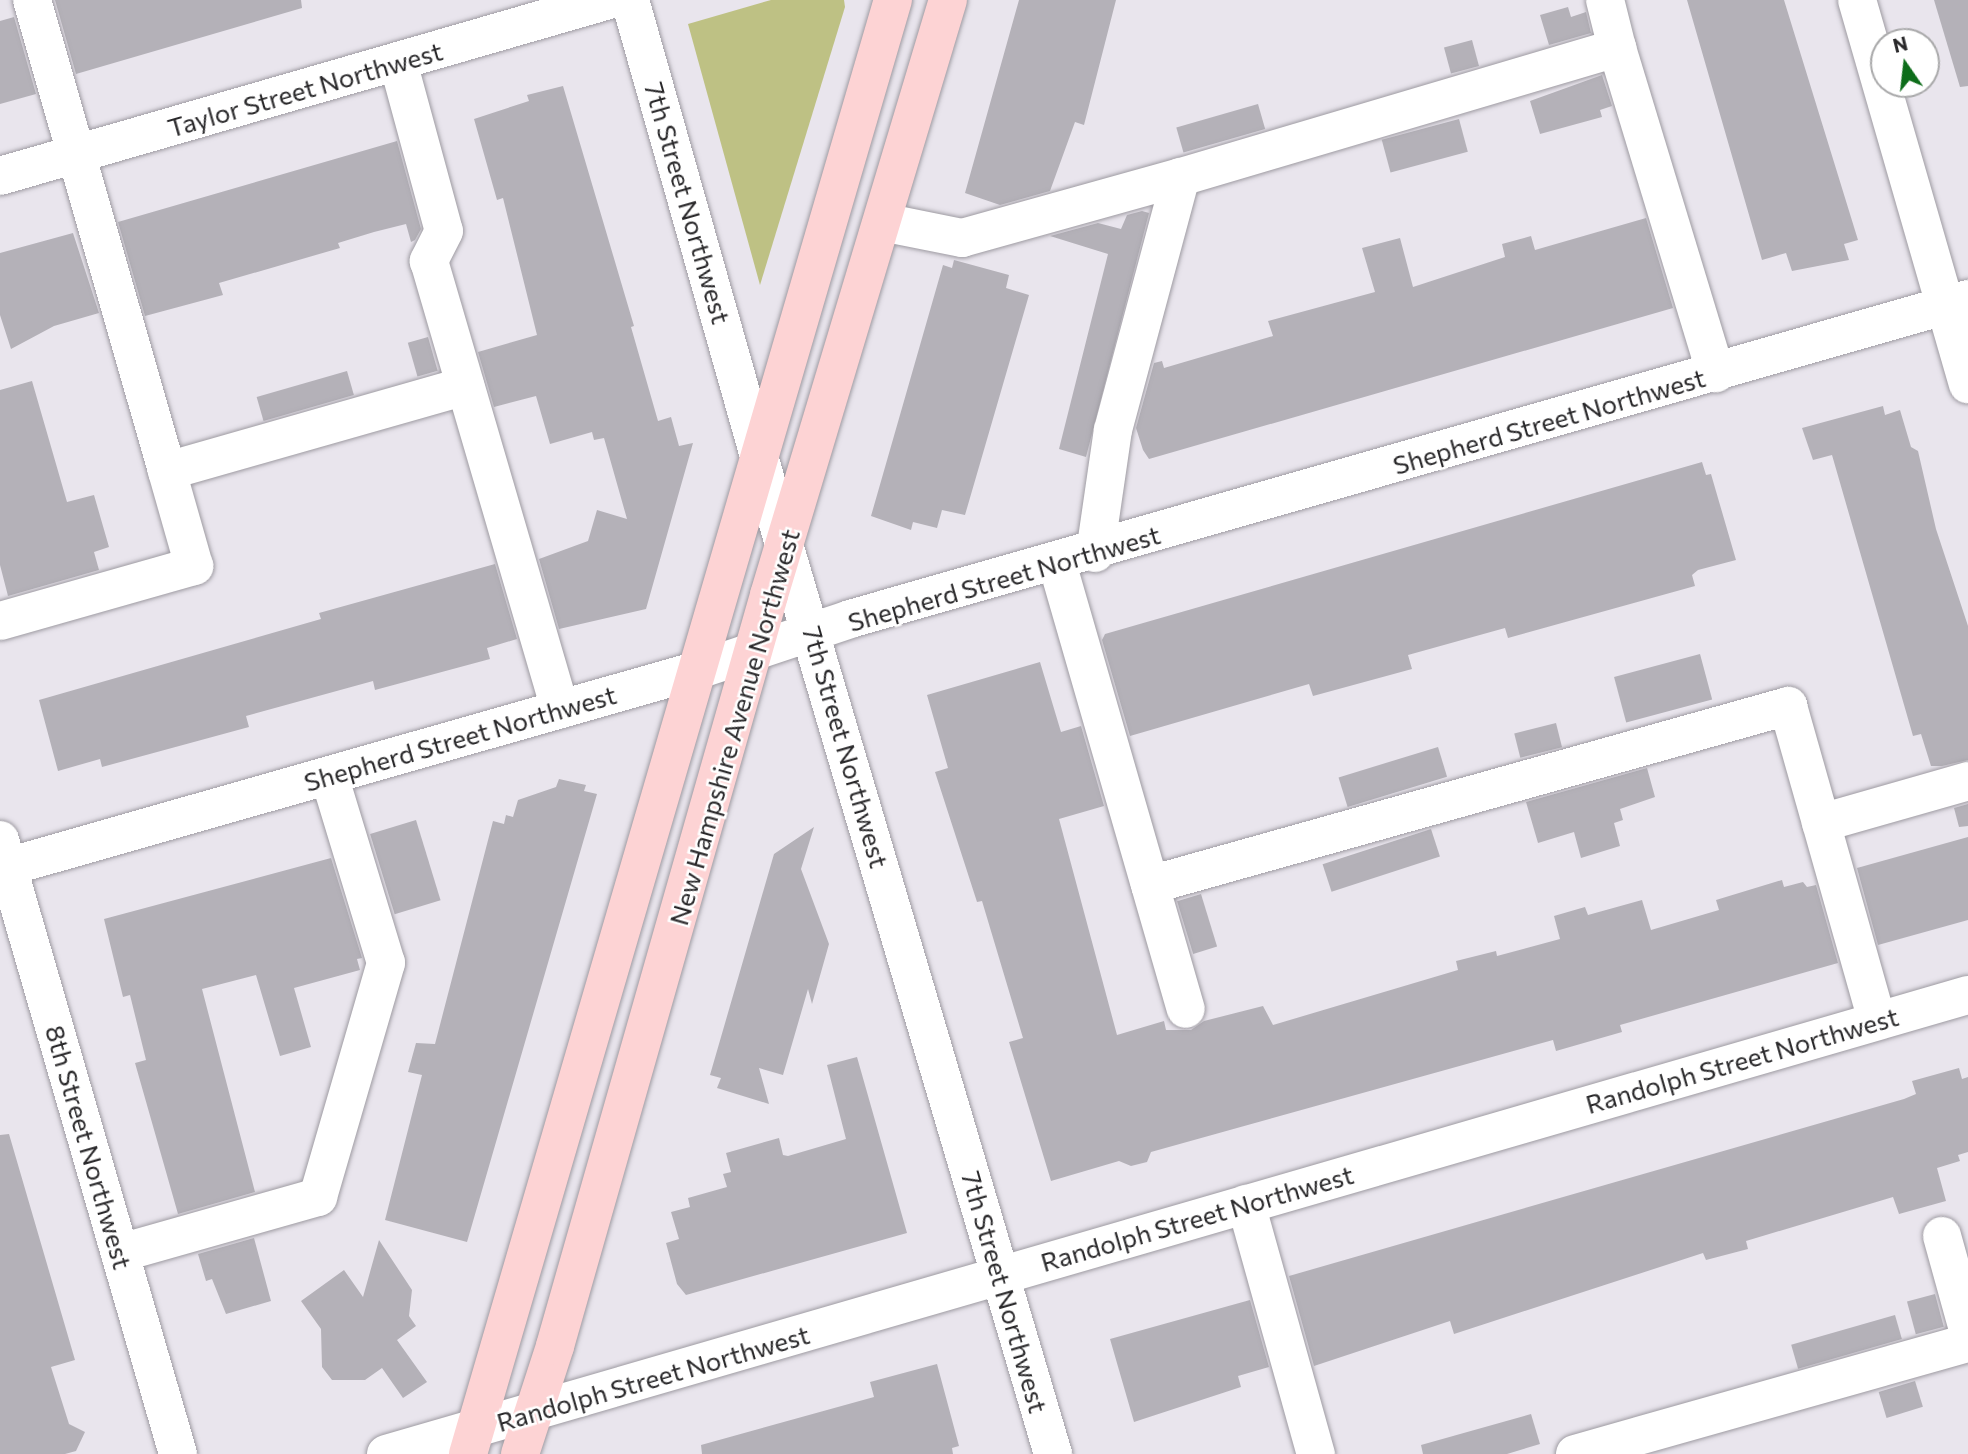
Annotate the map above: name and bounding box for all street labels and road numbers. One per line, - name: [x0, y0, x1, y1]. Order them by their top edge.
- street label: Taylor Street Northwest: [164, 35, 446, 143]
- street label: 7th Street Northwest: [639, 79, 737, 327]
- street label: Shepherd Street Northwest: [1389, 361, 1709, 481]
- street label: Shepherd Street Northwest: [844, 518, 1164, 638]
- street label: New Hampshire Avenue Northwest: [662, 525, 806, 929]
- street label: 7th Street Northwest: [797, 623, 895, 871]
- street label: Shepherd Street Northwest: [300, 678, 620, 798]
- street label: Randolph Street Northwest: [1582, 1000, 1902, 1120]
- street label: 8th Street Northwest: [39, 1022, 139, 1272]
- street label: Randolph Street Northwest: [1037, 1158, 1357, 1278]
- street label: 7th Street Northwest: [956, 1168, 1054, 1416]
- street label: Randolph Street Northwest: [493, 1318, 813, 1438]

